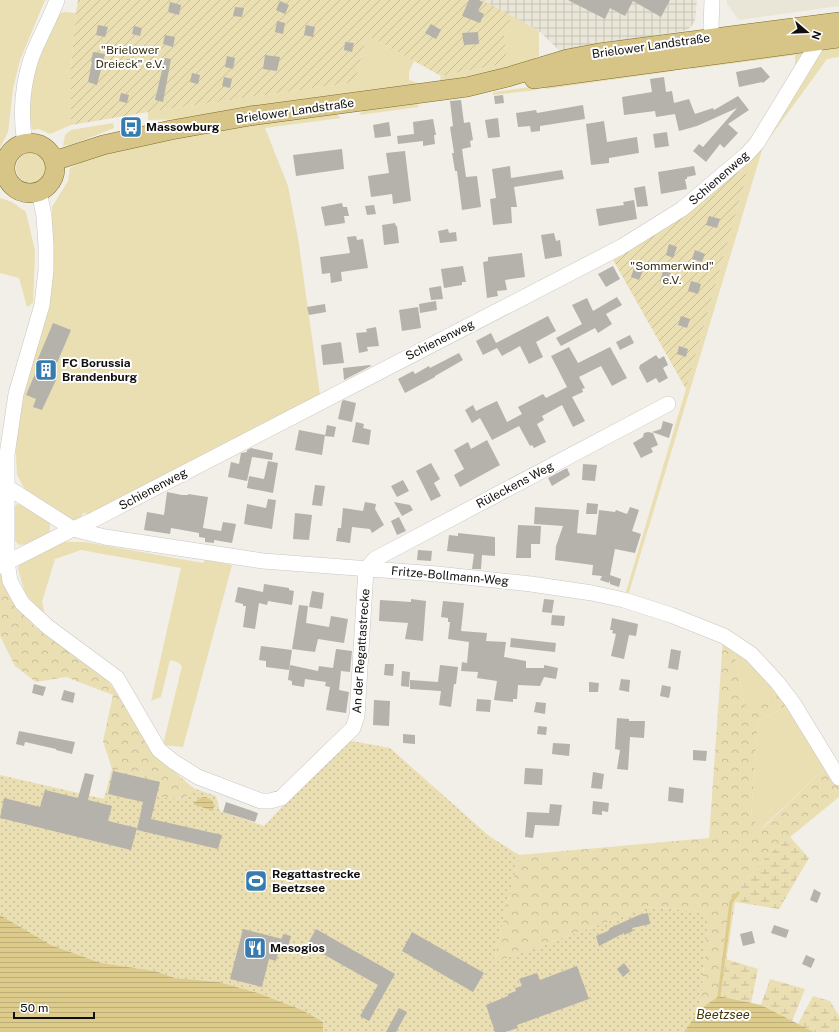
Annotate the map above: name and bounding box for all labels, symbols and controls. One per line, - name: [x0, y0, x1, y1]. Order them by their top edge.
- north arrow: [787, 12, 827, 52]
- text: N: [809, 29, 824, 41]
- street label: Brielower Landstraße: [591, 31, 711, 61]
- park label: "Brielower Dreieck" e.V.: [95, 43, 165, 71]
- street label: Brielower Landstraße: [235, 96, 355, 126]
- bus stop icon: Massowburg: [118, 114, 144, 140]
- place label: Massowburg: [146, 120, 220, 134]
- street label: Schienenweg: [686, 148, 752, 208]
- park label: "Sommerwind" e.V.: [630, 259, 714, 287]
- street label: Schienenweg: [403, 317, 477, 363]
- place label: FC Borussia Brandenburg: [62, 356, 138, 384]
- building icon: FC Borussia Brandenburg: [33, 357, 59, 383]
- street label: Rüleckens Weg: [474, 459, 556, 511]
- street label: Schienenweg: [117, 465, 189, 513]
- street label: Fritze-Bollmann-Weg: [391, 564, 509, 588]
- street label: An der Regattastrecke: [350, 588, 372, 714]
- place label: Regattastrecke Beetzsee: [272, 867, 361, 895]
- sports icon: Regattastrecke Beetzsee: [243, 868, 269, 894]
- restaurant icon: Mesogios: [242, 935, 268, 961]
- place label: Mesogios: [270, 941, 325, 955]
- scale bar: [14, 994, 94, 1020]
- text: 50 m: [20, 1001, 48, 1015]
- water label: Beetzsee: [696, 1007, 750, 1022]

